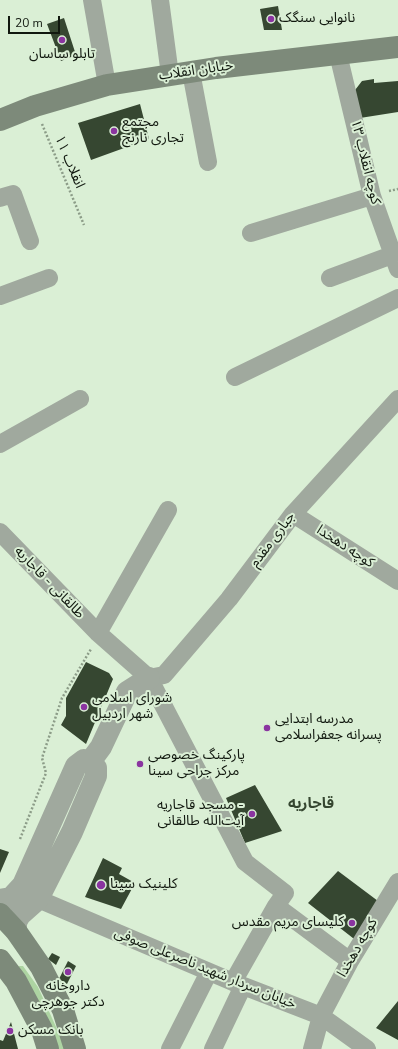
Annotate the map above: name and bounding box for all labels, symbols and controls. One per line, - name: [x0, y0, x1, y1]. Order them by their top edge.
- scale bar: [10, 8, 62, 34]
- place label: نانوایی سنگک: [279, 11, 355, 27]
- marker: نانوایی سنگک: [266, 14, 276, 24]
- text: 20 m: [15, 15, 43, 31]
- marker: تابلو ساسان: [57, 35, 67, 45]
- place label: تابلو ساسان: [29, 47, 95, 63]
- street label: خیابان انقلاب: [158, 57, 234, 85]
- place label: مجتمع تجاری نارنج: [122, 115, 184, 148]
- street label: کوچه انقلاب ۱۳: [346, 118, 384, 206]
- marker: مجتمع تجاری نارنج: [109, 126, 119, 136]
- street label: انقلاب ۱۱: [50, 133, 88, 191]
- street label: جباری مقدم: [247, 509, 299, 571]
- street label: کوچه دهخدا: [313, 522, 377, 572]
- street label: طالقانی - قاجاریه: [10, 543, 88, 623]
- place label: شورای اسلامی شهر اردبیل: [92, 691, 172, 724]
- marker: شورای اسلامی شهر اردبیل: [79, 702, 89, 712]
- place label: مدرسه ابتدایی پسرانه جعفراسلامی: [275, 712, 382, 744]
- marker: مدرسه ابتدایی پسرانه جعفراسلامی: [262, 723, 272, 733]
- place label: پارکینگ خصوصی مرکز جراحی سینا: [148, 748, 245, 780]
- marker: پارکینگ خصوصی مرکز جراحی سینا: [135, 759, 145, 769]
- district label: قاجاریه: [288, 795, 334, 813]
- place label: مسجد قاجاریه - آیت‌الله طالقانی: [157, 798, 244, 830]
- marker: مسجد قاجاریه - آیت‌الله طالقانی: [247, 809, 257, 819]
- place label: کلینیک سینا: [110, 877, 178, 893]
- marker: کلینیک سینا: [95, 879, 107, 891]
- place label: کلیسای مریم مقدس: [232, 915, 344, 931]
- street label: کوچه دهخدا: [334, 915, 382, 981]
- marker: کلیسای مریم مقدس: [347, 918, 357, 928]
- street label: خیابان سردار شهید ناصرعلی صوفی: [112, 925, 298, 1013]
- marker: داروخانه دکتر جوهرچی: [63, 967, 73, 977]
- place label: داروخانه دکتر جوهرچی: [31, 979, 105, 1012]
- place label: بانک مسکن: [18, 1023, 83, 1039]
- marker: بانک مسکن: [5, 1026, 15, 1036]

